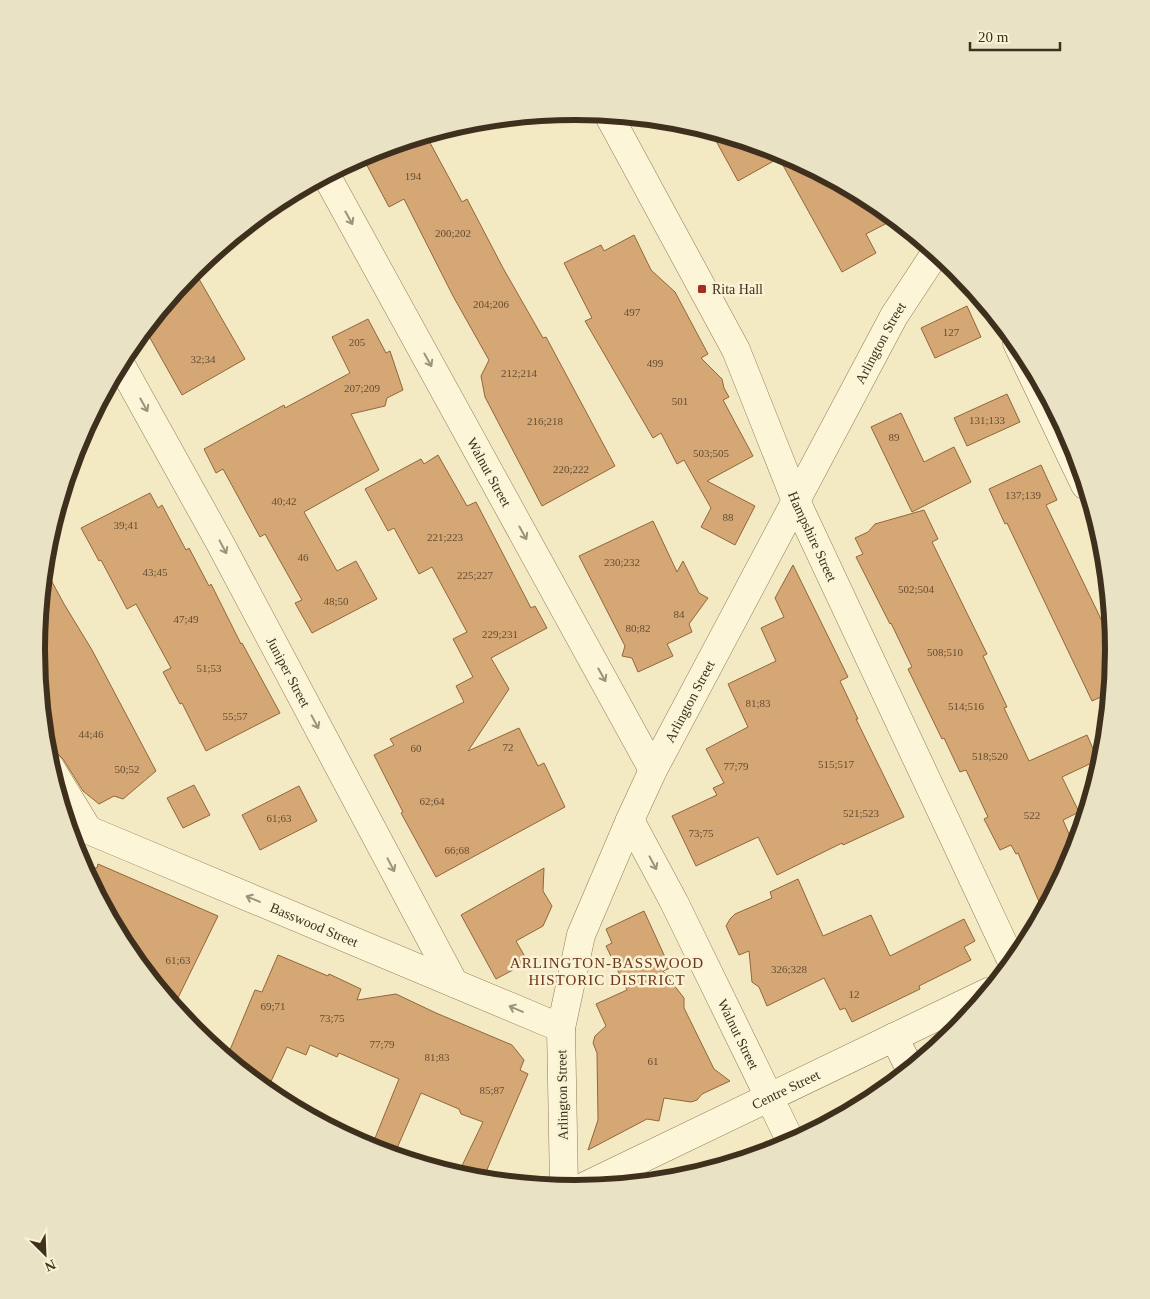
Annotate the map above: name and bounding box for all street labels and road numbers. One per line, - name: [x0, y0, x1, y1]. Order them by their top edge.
- street label: Arlington Street: [852, 299, 909, 386]
- street label: Walnut Street: [464, 435, 514, 509]
- street label: Hampshire Street: [785, 489, 840, 584]
- street label: Juniper Street: [263, 635, 313, 710]
- street label: Arlington Street: [662, 658, 718, 745]
- street label: Basswood Street: [268, 900, 360, 950]
- street label: Walnut Street: [714, 997, 761, 1072]
- street label: Arlington Street: [554, 1049, 571, 1140]
- street label: Centre Street: [750, 1067, 822, 1113]

